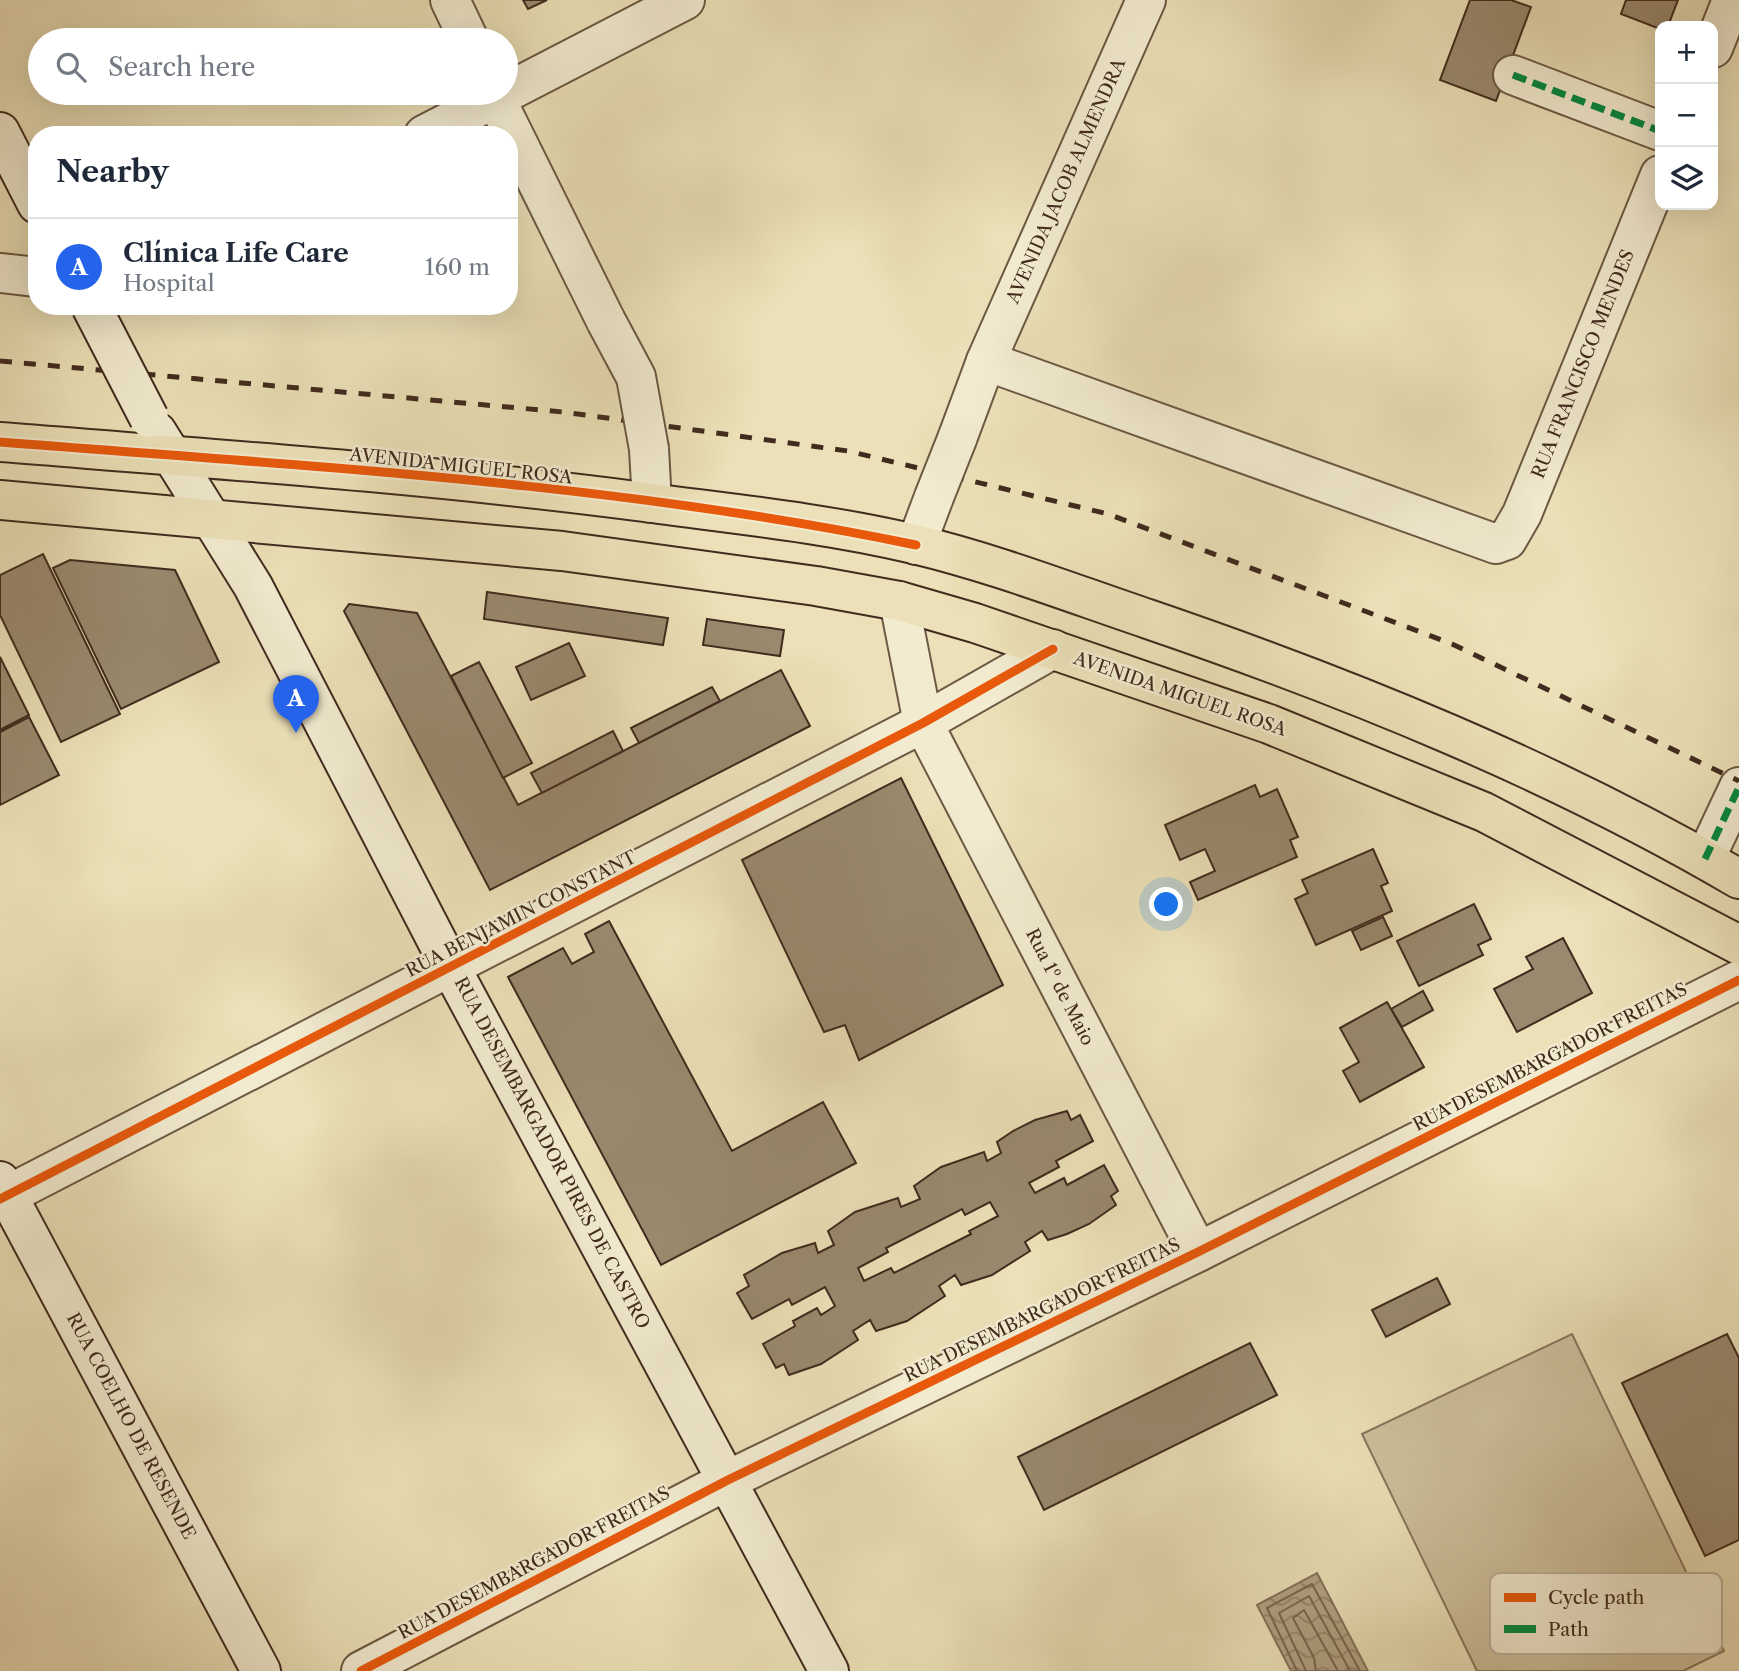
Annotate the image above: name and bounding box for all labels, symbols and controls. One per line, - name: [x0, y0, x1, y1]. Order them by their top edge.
- map controls: [1655, 21, 1718, 210]
- button: +: [1655, 21, 1718, 84]
- search box: [28, 28, 518, 105]
- icon: search: [52, 48, 90, 86]
- text: Search here: [108, 51, 255, 83]
- street label: AVENIDA JACOB ALMENDRA: [1001, 54, 1130, 308]
- button: −: [1655, 84, 1718, 147]
- button: layers: [1655, 147, 1718, 210]
- text: Nearby: [56, 153, 169, 190]
- text: Clínica Life Care: [123, 237, 349, 269]
- street label: RUA FRANCISCO MENDES: [1527, 246, 1639, 482]
- text: A: [70, 253, 88, 281]
- text: 160 m: [425, 253, 490, 281]
- text: Hospital: [123, 269, 215, 297]
- street label: AVENIDA MIGUEL ROSA: [348, 443, 574, 489]
- street label: AVENIDA MIGUEL ROSA: [1070, 647, 1290, 741]
- pin: A: [273, 675, 319, 733]
- street label: RUA BENJAMIN CONSTANT: [402, 846, 640, 982]
- your location: [1149, 887, 1183, 921]
- street label: Rua 1º de Maio: [1021, 925, 1099, 1049]
- street label: RUA DESEMBARGADOR PIRES DE CASTRO: [450, 973, 654, 1333]
- street label: RUA DESEMBARGADOR FREITAS: [1409, 978, 1691, 1136]
- street label: RUA DESEMBARGADOR FREITAS: [900, 1233, 1184, 1387]
- street label: RUA COELHO DE RESENDE: [62, 1309, 200, 1543]
- street label: RUA DESEMBARGADOR FREITAS: [394, 1482, 674, 1644]
- legend: [1490, 1573, 1722, 1654]
- text: Cycle path: [1548, 1586, 1644, 1609]
- text: Path: [1548, 1618, 1589, 1641]

